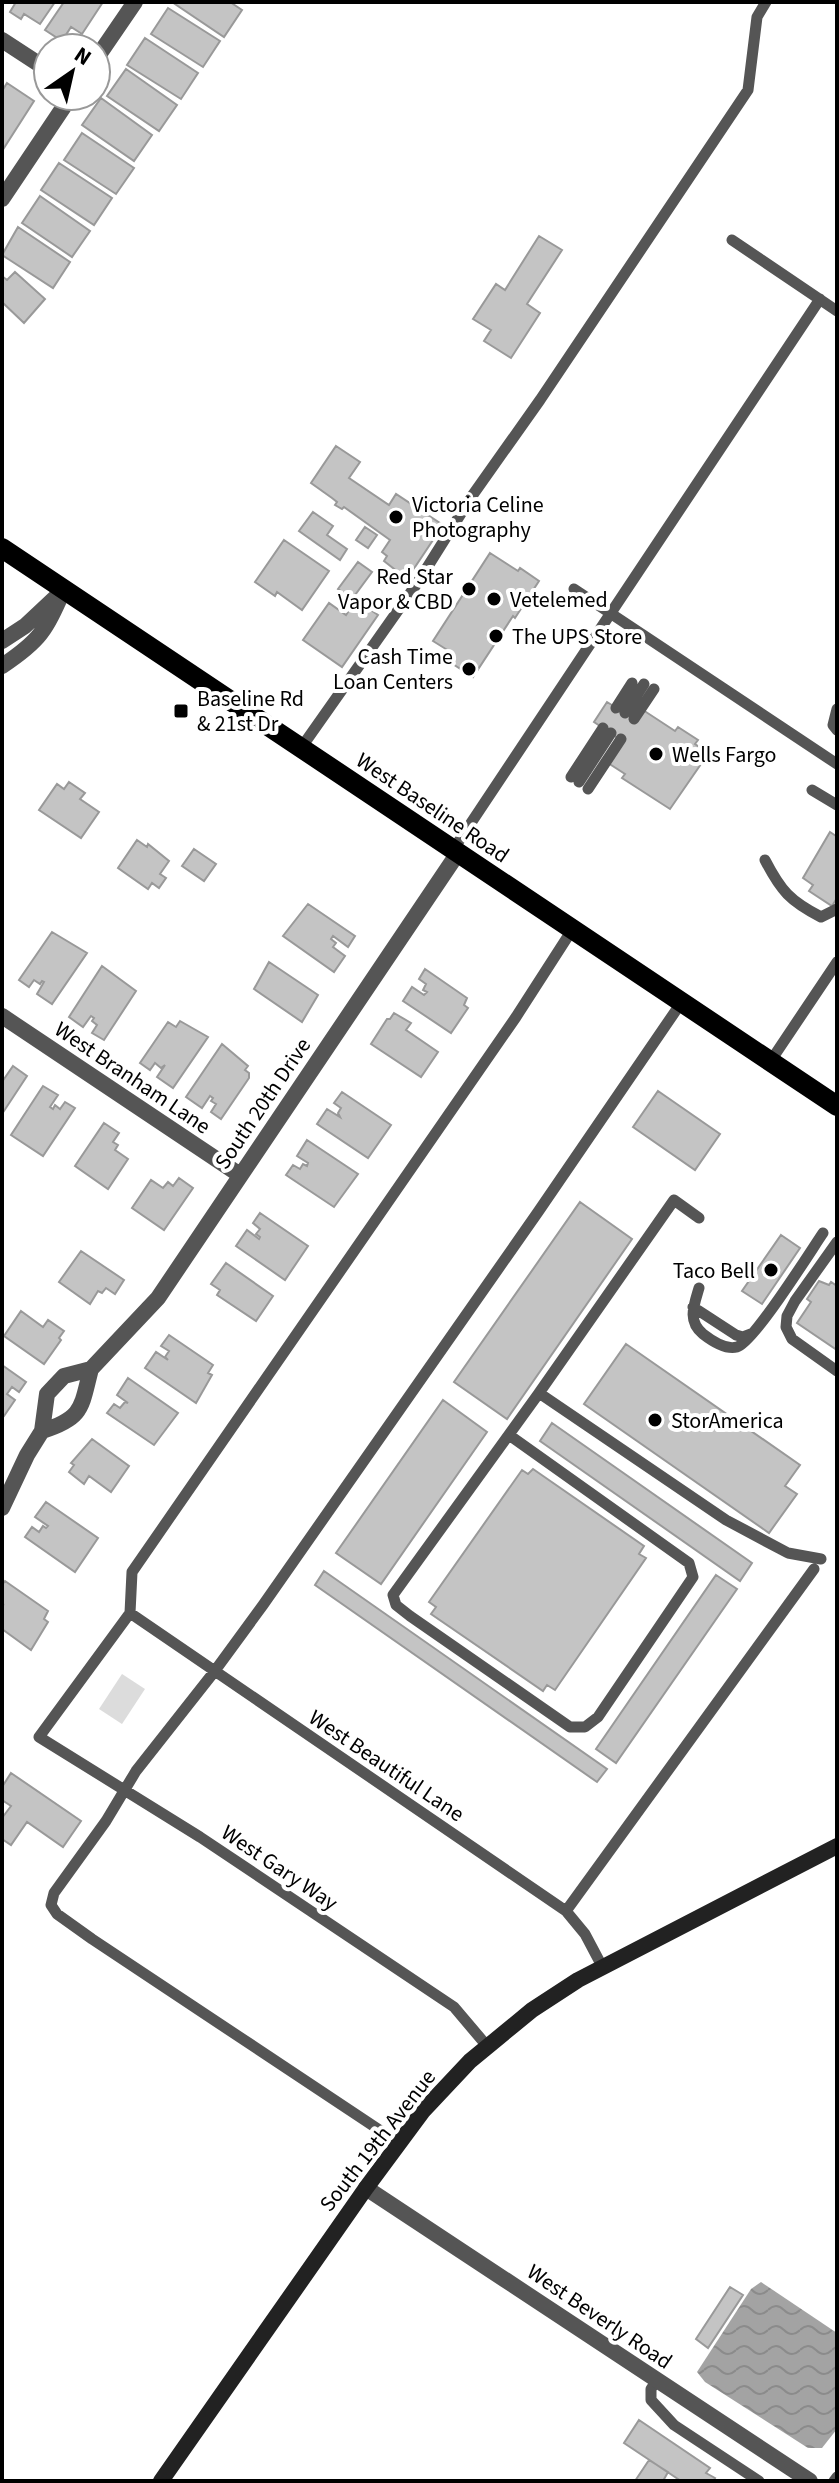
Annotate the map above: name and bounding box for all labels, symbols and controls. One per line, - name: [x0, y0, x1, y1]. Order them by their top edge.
- north arrow: [32, 32, 112, 112]
- text: N: [68, 39, 98, 74]
- place label: Victoria Celine Photography: [412, 489, 544, 546]
- marker: Victoria Celine Photography: [387, 508, 405, 526]
- place label: Red Star Vapor & CBD: [338, 561, 453, 618]
- marker: Red Star Vapor & CBD: [460, 580, 478, 598]
- place label: Vetelemed: [510, 584, 608, 616]
- marker: Vetelemed: [485, 590, 503, 608]
- place label: The UPS Store: [512, 621, 642, 653]
- marker: The UPS Store: [487, 627, 505, 645]
- place label: Cash Time Loan Centers: [333, 641, 453, 698]
- marker: Cash Time Loan Centers: [460, 660, 478, 678]
- place label: Baseline Rd & 21st Dr: [197, 683, 304, 740]
- marker: Baseline Rd & 21st Dr: [172, 702, 190, 720]
- place label: Wells Fargo: [672, 739, 776, 771]
- street label: West Baseline Road: [349, 745, 515, 871]
- marker: Wells Fargo: [647, 745, 665, 763]
- street label: West Branham Lane: [48, 1014, 217, 1142]
- street label: South 20th Drive: [207, 1031, 319, 1176]
- place label: Taco Bell: [673, 1255, 755, 1287]
- marker: Taco Bell: [762, 1261, 780, 1279]
- place label: StorAmerica: [671, 1405, 784, 1437]
- marker: StorAmerica: [646, 1411, 664, 1429]
- street label: West Beautiful Lane: [302, 1702, 471, 1830]
- street label: West Gary Way: [215, 1817, 345, 1919]
- street label: South 19th Avenue: [312, 2063, 444, 2219]
- street label: West Beverly Road: [520, 2256, 678, 2377]

